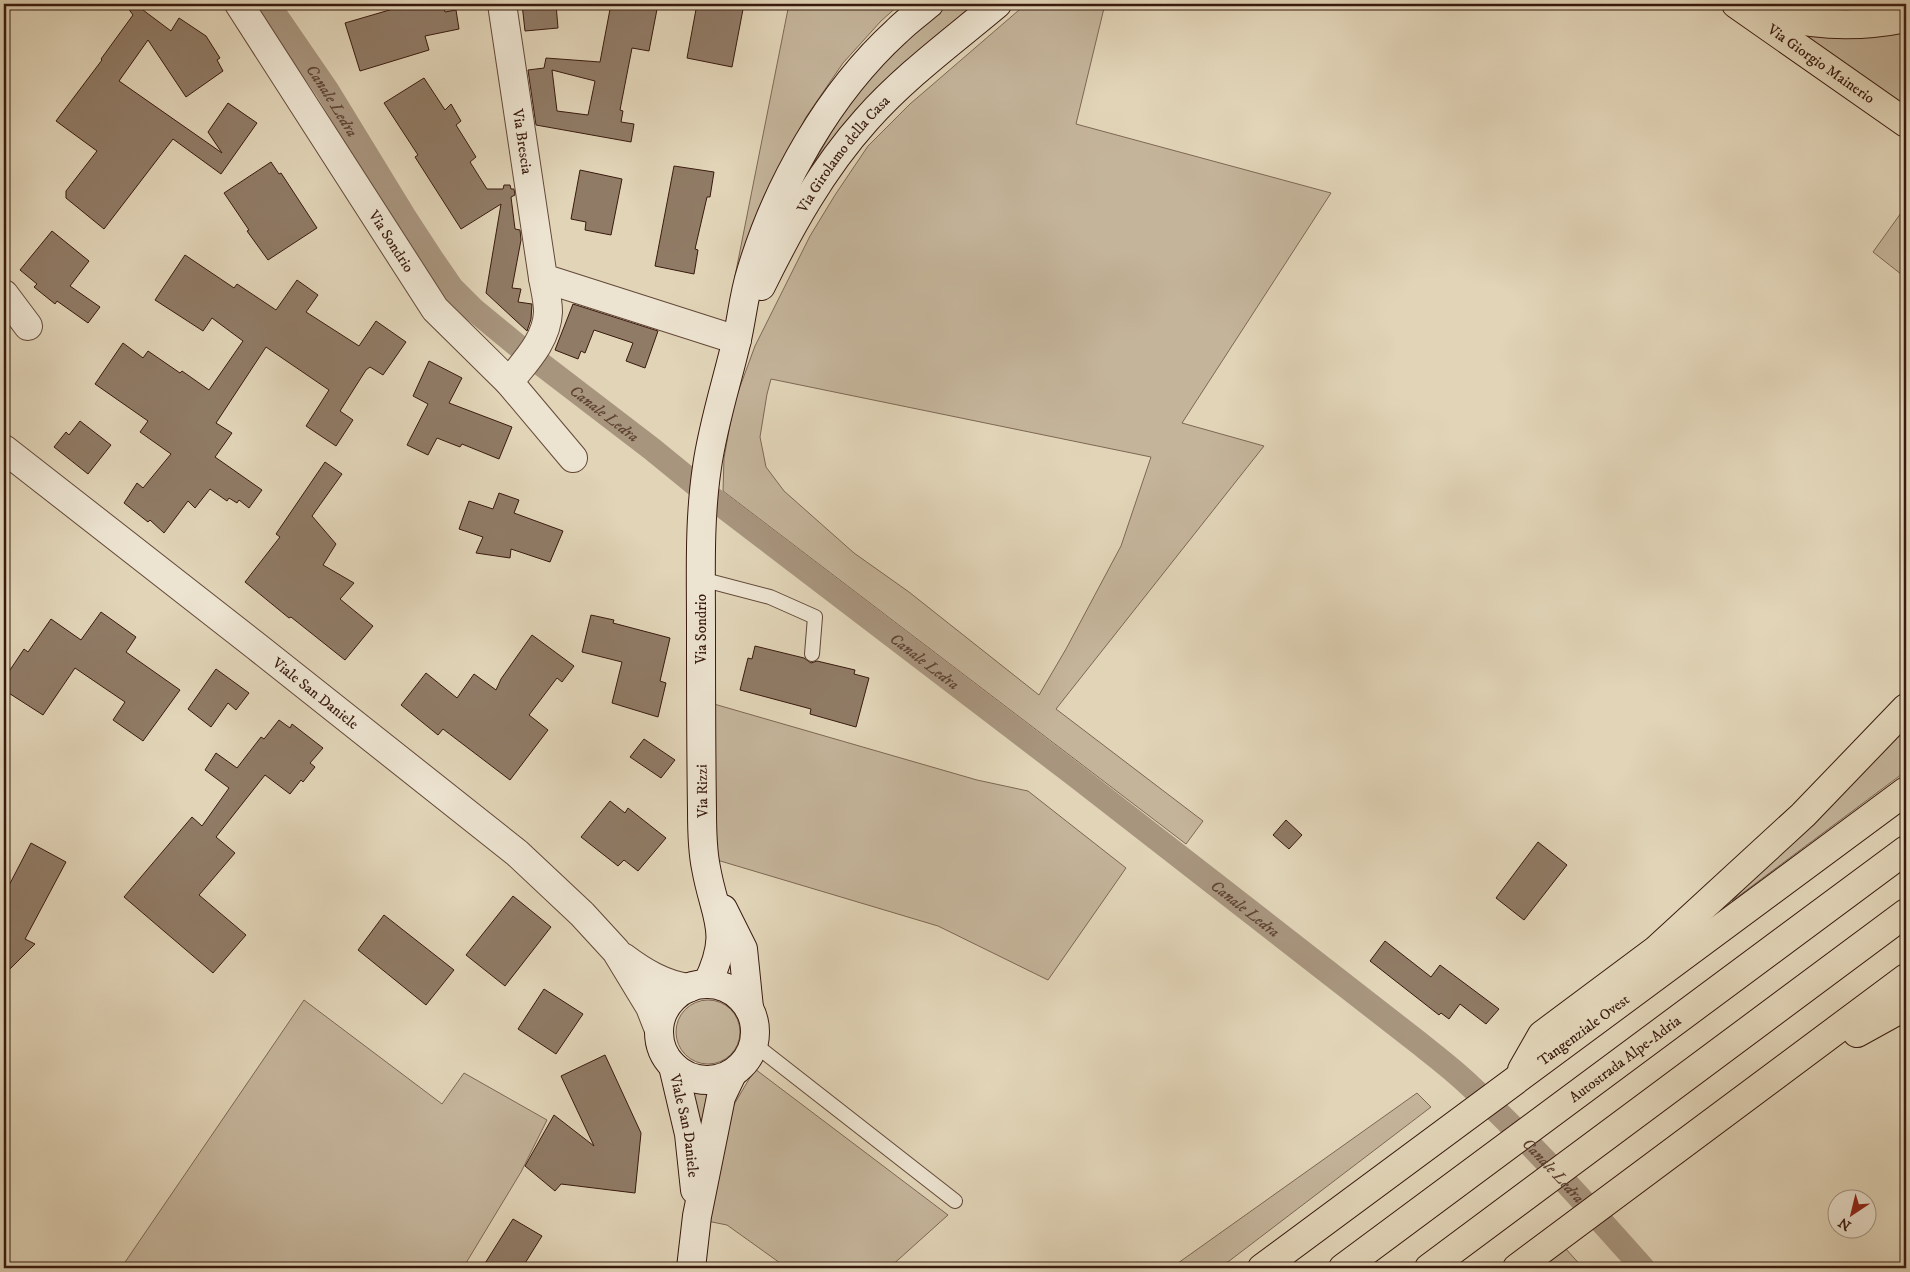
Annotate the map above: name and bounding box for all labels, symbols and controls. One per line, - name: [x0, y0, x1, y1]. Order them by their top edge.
- street label: Via Giorgio Mainerio: [1763, 19, 1878, 108]
- water label: Canale Ledra: [301, 61, 362, 141]
- street label: Via Girolamo della Casa: [792, 91, 894, 217]
- street label: Via Brescia: [508, 107, 536, 176]
- street label: Via Sondrio: [364, 206, 418, 276]
- water label: Canale Ledra: [565, 381, 643, 447]
- street label: Via Sondrio: [692, 594, 711, 665]
- water label: Canale Ledra: [886, 629, 963, 694]
- street label: Viale San Daniele: [268, 653, 362, 734]
- street label: Via Rizzi: [693, 764, 712, 819]
- water label: Canale Ledra: [1206, 876, 1284, 942]
- street label: Tangenziale Ovest: [1534, 990, 1634, 1071]
- street label: Autostrada Alpe-Adria: [1565, 1011, 1685, 1107]
- street label: Viale San Daniele: [665, 1071, 703, 1178]
- water label: Canale Ledra: [1518, 1134, 1589, 1207]
- north arrow: [1828, 1190, 1878, 1240]
- text: N: [1835, 1213, 1855, 1235]

